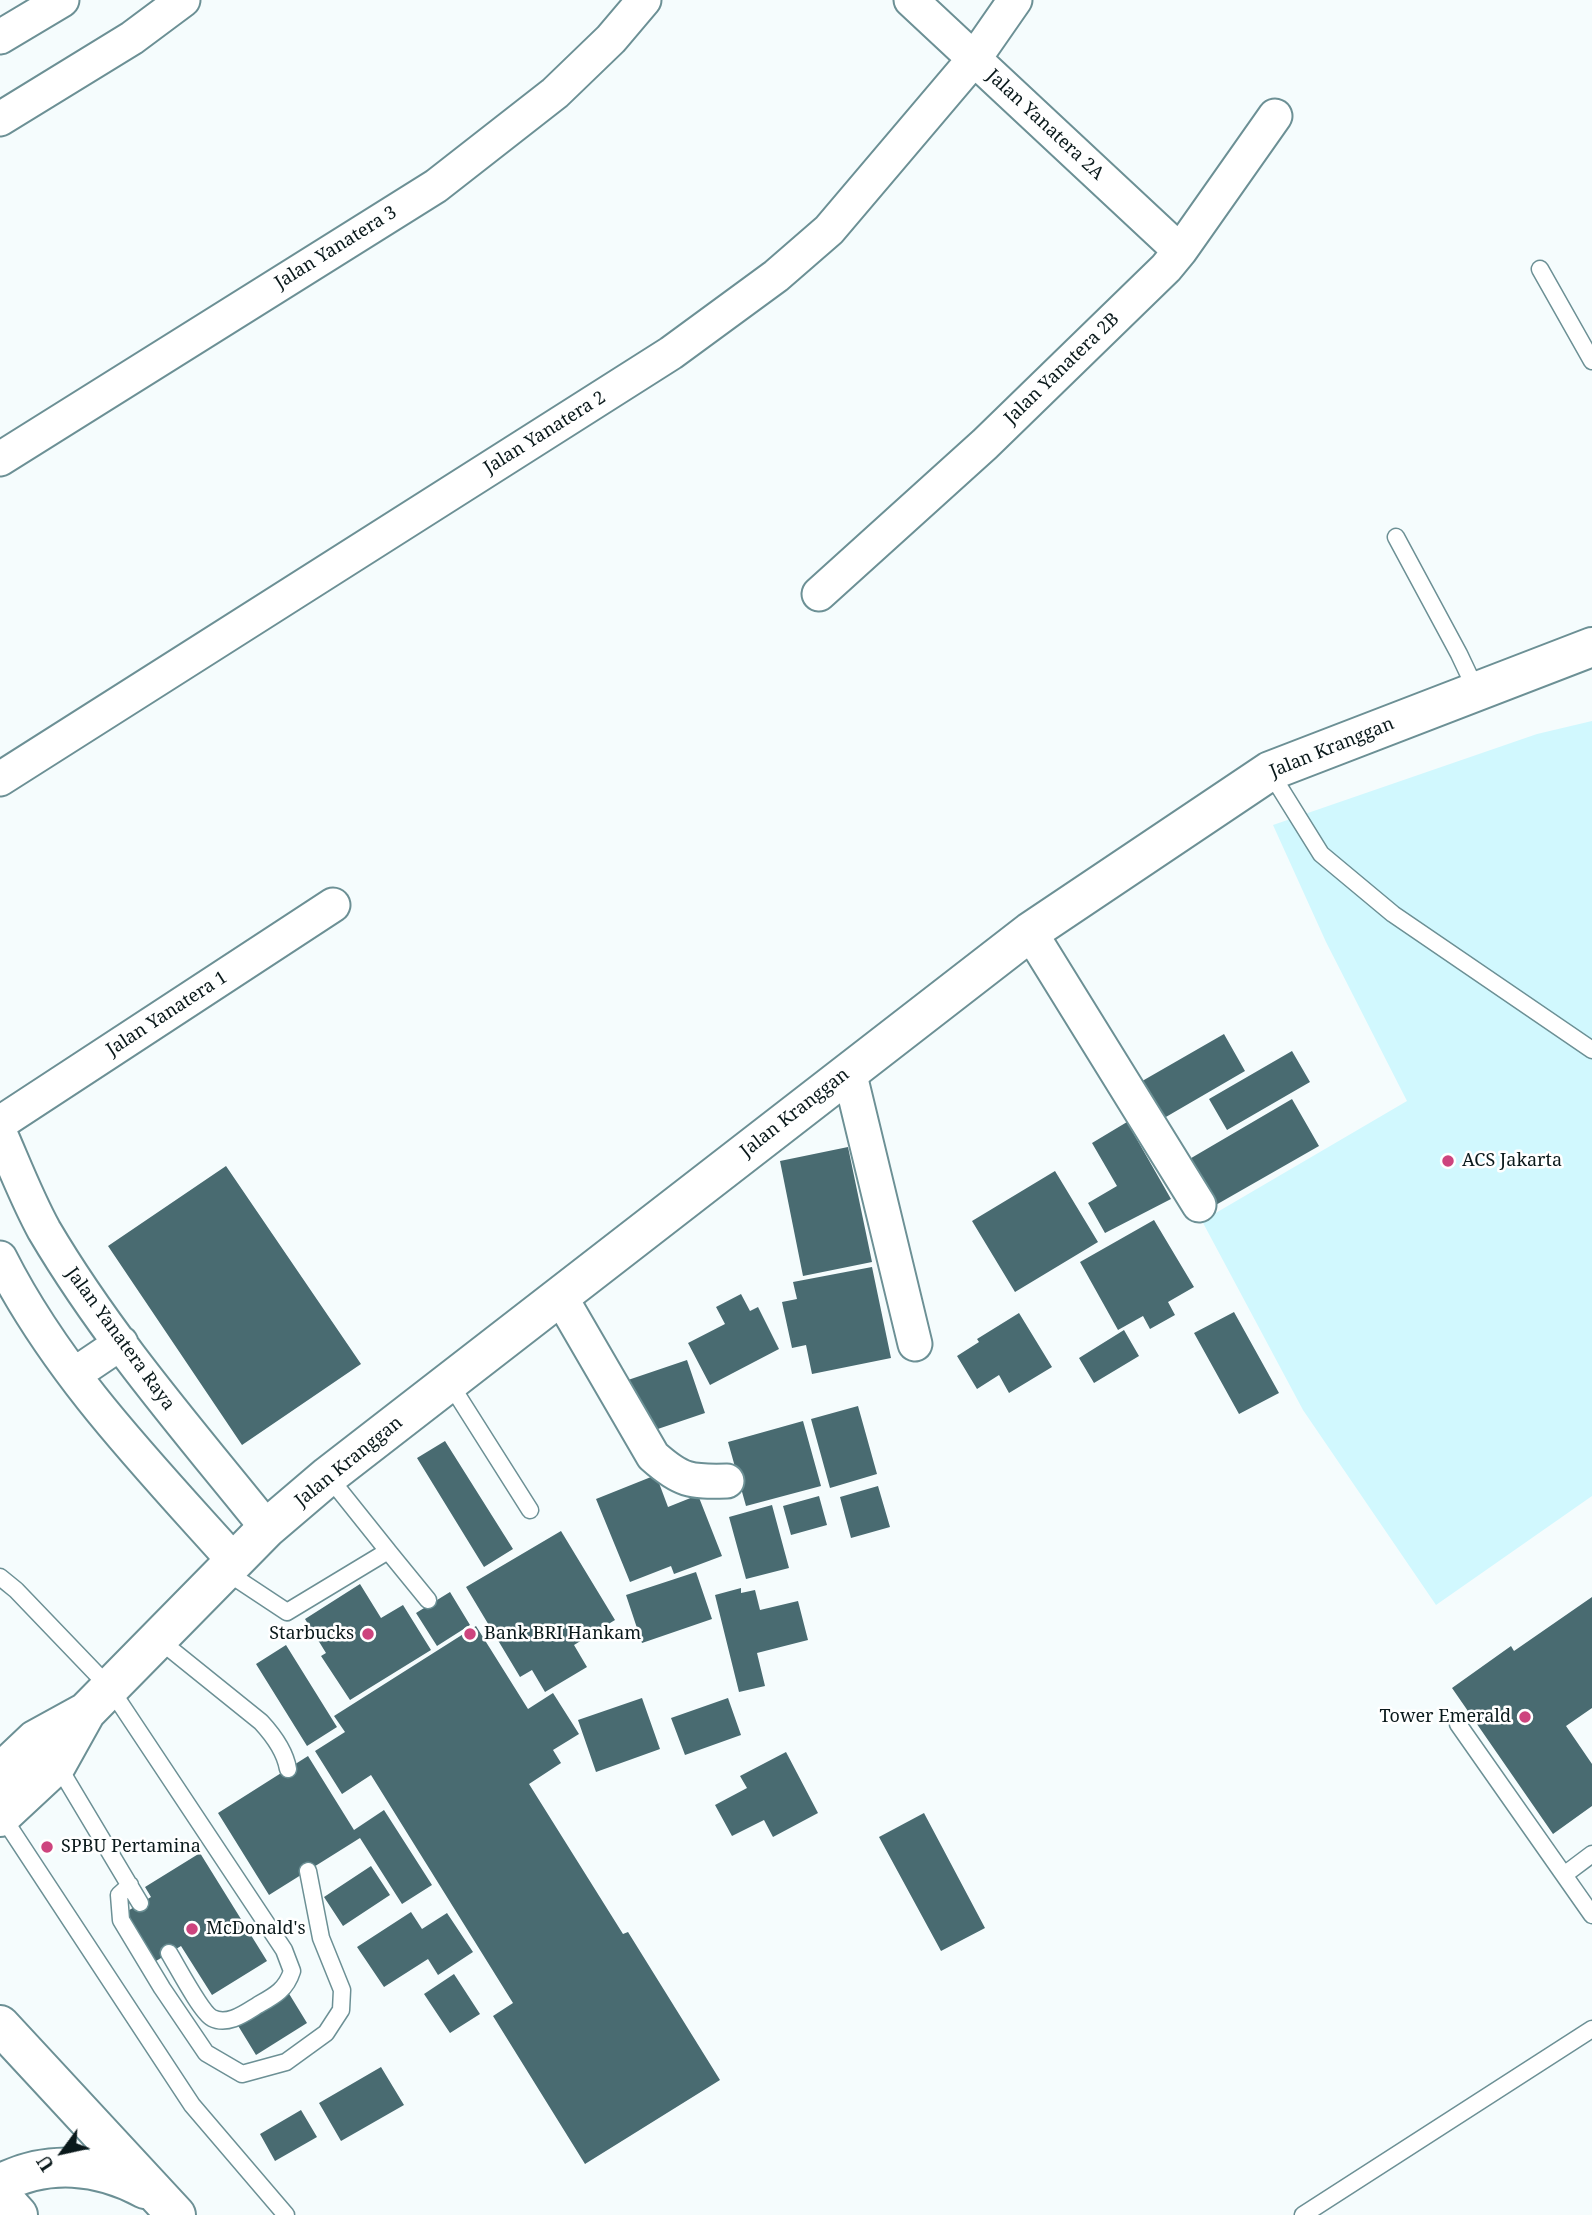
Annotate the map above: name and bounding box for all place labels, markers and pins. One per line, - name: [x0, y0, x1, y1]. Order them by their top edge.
- place label: ACS Jakarta: [1462, 1150, 1562, 1172]
- marker: ACS Jakarta: [1440, 1153, 1456, 1169]
- place label: Starbucks: [269, 1623, 354, 1645]
- place label: Bank BRI Hankam: [484, 1623, 641, 1645]
- marker: Starbucks: [360, 1626, 376, 1642]
- marker: Bank BRI Hankam: [462, 1626, 478, 1642]
- place label: Tower Emerald: [1379, 1706, 1511, 1728]
- marker: Tower Emerald: [1517, 1709, 1533, 1725]
- place label: SPBU Pertamina: [61, 1836, 201, 1858]
- marker: SPBU Pertamina: [39, 1839, 55, 1855]
- place label: McDonald's: [206, 1918, 306, 1940]
- marker: McDonald's: [184, 1921, 200, 1937]

